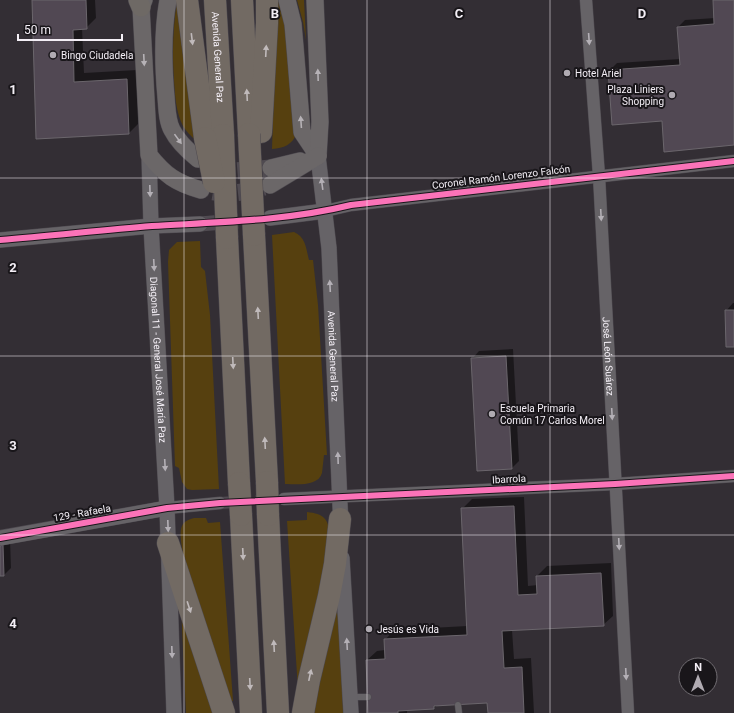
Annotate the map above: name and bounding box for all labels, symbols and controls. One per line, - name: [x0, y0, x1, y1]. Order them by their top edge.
- text: B: [271, 6, 279, 21]
- text: C: [455, 6, 464, 21]
- text: D: [638, 6, 646, 21]
- street label: Avenida General Paz: [210, 11, 227, 103]
- scale bar: [18, 16, 122, 42]
- text: 50 m: [24, 23, 51, 37]
- one-way arrow: [189, 33, 195, 45]
- one-way arrow: [585, 33, 592, 45]
- one-way arrow: [262, 45, 269, 57]
- marker: Bingo Ciudadela: [48, 50, 58, 60]
- place label: Bingo Ciudadela: [61, 50, 133, 61]
- one-way arrow: [140, 54, 147, 66]
- marker: Hotel Ariel: [562, 68, 572, 78]
- place label: Hotel Ariel: [575, 68, 621, 79]
- one-way arrow: [315, 69, 322, 81]
- text: 1: [9, 82, 17, 97]
- place label: Plaza Liniers Shopping: [607, 84, 664, 107]
- one-way arrow: [243, 89, 250, 101]
- marker: Plaza Liniers Shopping: [667, 90, 677, 100]
- one-way arrow: [298, 115, 304, 128]
- one-way arrow: [174, 133, 182, 144]
- street label: Coronel Ramón Lorenzo Falcón: [431, 163, 571, 191]
- one-way arrow: [319, 178, 325, 190]
- one-way arrow: [147, 185, 153, 198]
- one-way arrow: [598, 209, 605, 221]
- one-way arrow: [150, 259, 157, 271]
- text: 2: [9, 260, 17, 275]
- street label: Diagonal 11 - General José María Paz: [148, 277, 169, 443]
- one-way arrow: [327, 280, 334, 292]
- one-way arrow: [255, 307, 262, 319]
- street label: Avenida General Paz: [326, 310, 341, 402]
- street label: José León Suárez: [601, 316, 616, 396]
- one-way arrow: [230, 357, 237, 369]
- place label: Escuela Primaria Común 17 Carlos Morel: [500, 403, 605, 426]
- one-way arrow: [608, 408, 615, 420]
- marker: Escuela Primaria Común 17 Carlos Morel: [487, 409, 497, 419]
- one-way arrow: [261, 437, 268, 449]
- text: 3: [9, 438, 17, 453]
- one-way arrow: [334, 452, 341, 464]
- one-way arrow: [162, 459, 168, 472]
- street label: Ibarrola: [492, 473, 526, 485]
- street label: 129 - Rafaela: [52, 503, 112, 523]
- one-way arrow: [165, 520, 171, 533]
- one-way arrow: [615, 538, 622, 550]
- one-way arrow: [240, 548, 247, 560]
- one-way arrow: [186, 601, 192, 613]
- text: 4: [9, 616, 17, 631]
- marker: Jesús es Vida: [364, 624, 374, 634]
- place label: Jesús es Vida: [377, 624, 439, 635]
- one-way arrow: [344, 638, 351, 650]
- one-way arrow: [271, 640, 278, 652]
- one-way arrow: [169, 646, 175, 659]
- north arrow: [678, 657, 718, 697]
- text: N: [694, 661, 702, 674]
- one-way arrow: [307, 668, 313, 681]
- one-way arrow: [622, 668, 629, 680]
- one-way arrow: [246, 678, 253, 690]

